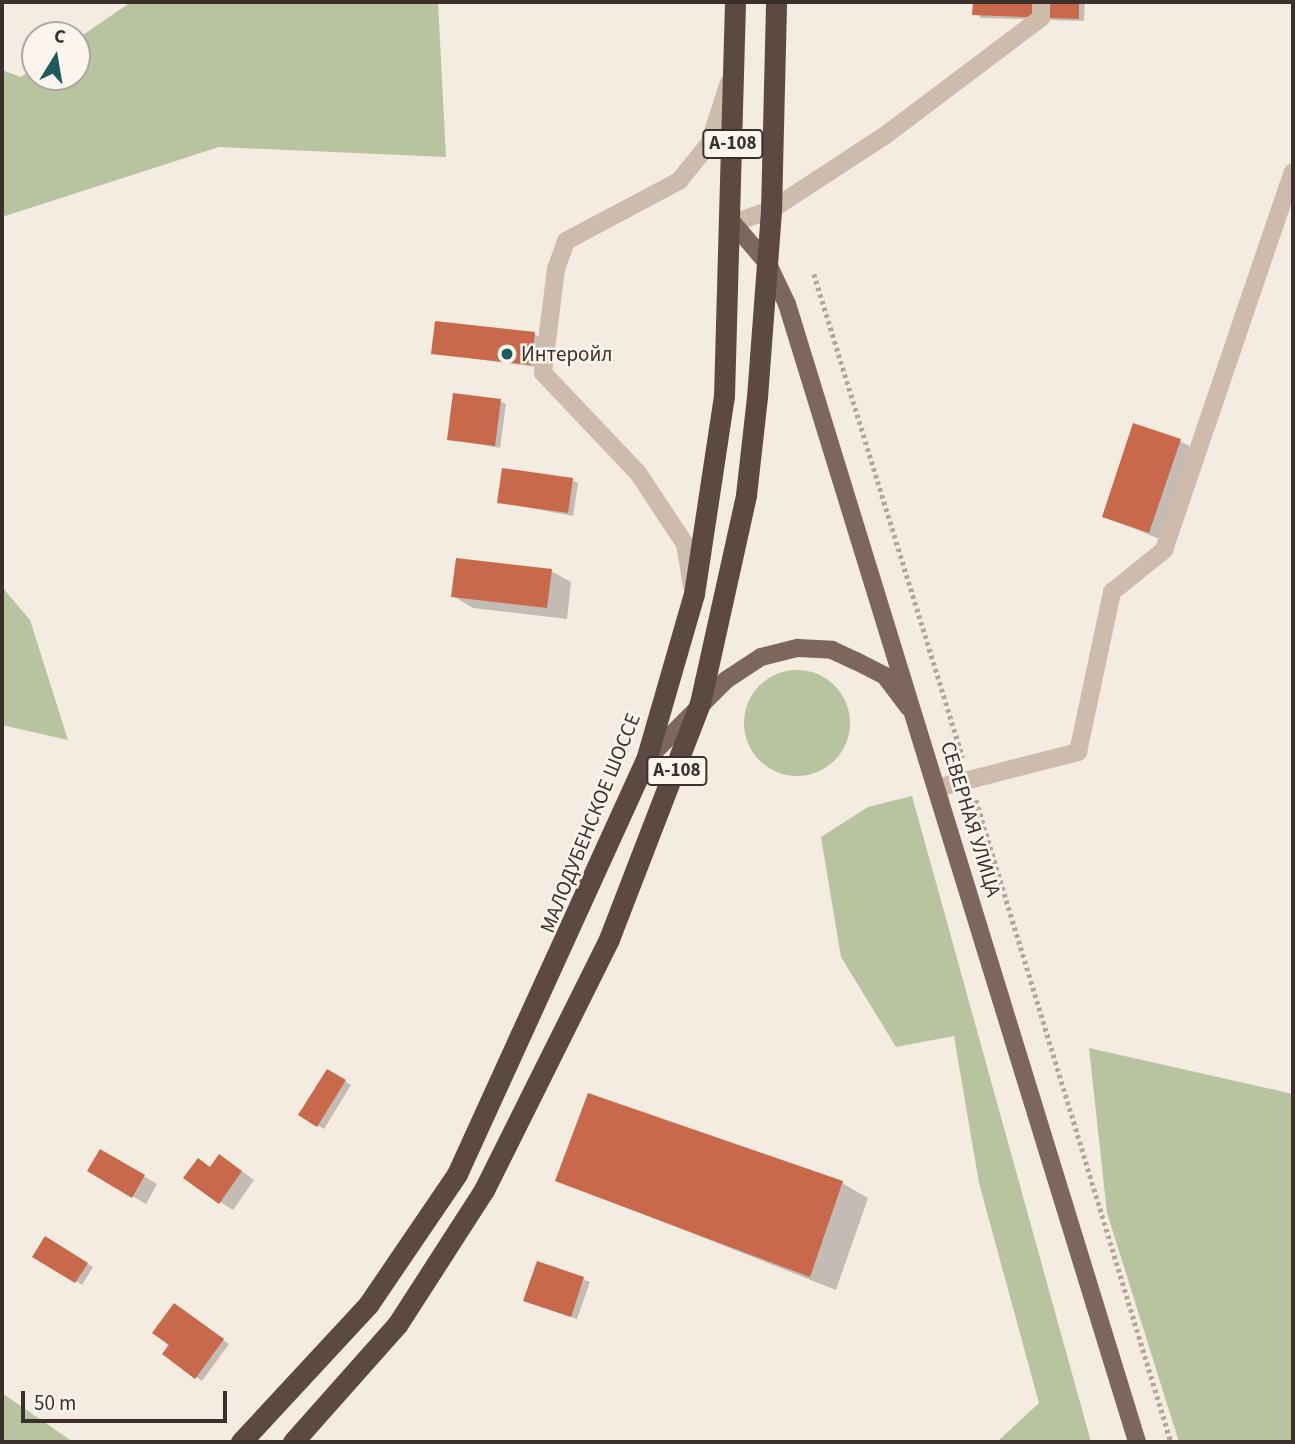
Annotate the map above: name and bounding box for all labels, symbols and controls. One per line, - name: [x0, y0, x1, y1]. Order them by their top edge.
- north arrow: [21, 21, 91, 91]
- text: С: [52, 23, 68, 51]
- road number: А-108: [702, 128, 764, 160]
- place label: Интеройл: [521, 341, 612, 367]
- marker: Интеройл: [499, 346, 515, 362]
- street label: МАЛОДУБЕНСКОЕ ШОССЕ: [534, 710, 646, 936]
- street label: СЕВЕРНАЯ УЛИЦА: [935, 738, 1007, 900]
- road number: А-108: [646, 756, 708, 786]
- scale bar: [24, 1378, 231, 1422]
- text: 50 m: [34, 1388, 76, 1418]

